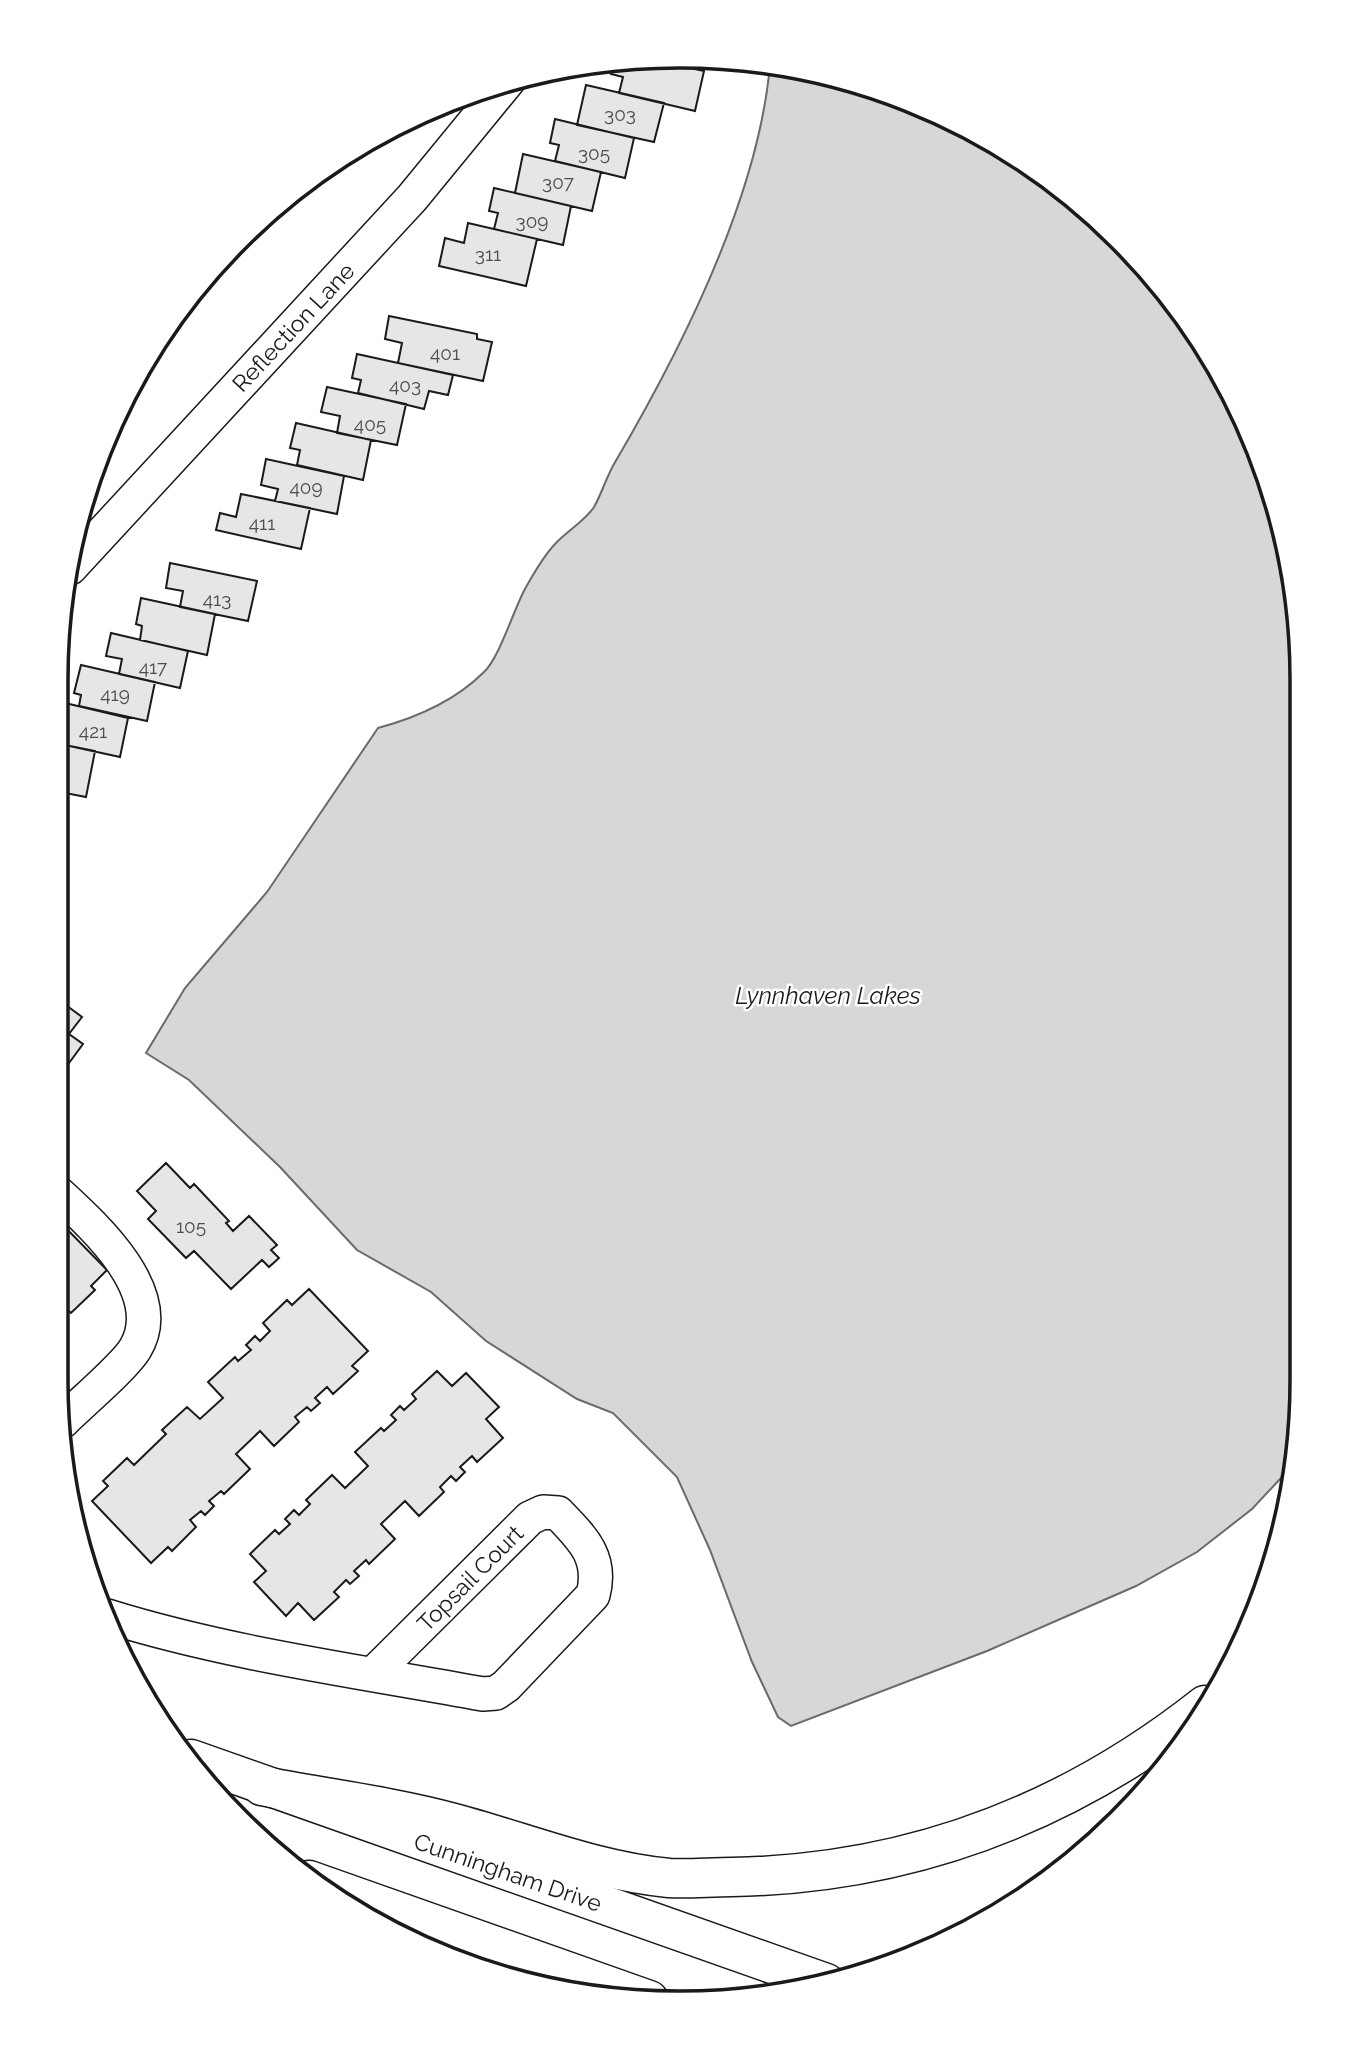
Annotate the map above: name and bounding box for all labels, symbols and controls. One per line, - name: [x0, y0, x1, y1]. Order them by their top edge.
- house number: 303: [604, 103, 636, 125]
- house number: 305: [578, 142, 610, 164]
- house number: 307: [542, 171, 574, 193]
- house number: 309: [516, 210, 548, 232]
- house number: 311: [475, 243, 501, 265]
- street label: Reflection Lane: [226, 257, 360, 397]
- house number: 401: [430, 342, 460, 364]
- house number: 403: [389, 374, 421, 396]
- house number: 405: [354, 413, 386, 435]
- house number: 409: [289, 476, 323, 498]
- house number: 411: [249, 512, 275, 534]
- house number: 413: [203, 588, 231, 610]
- house number: 417: [139, 656, 167, 678]
- house number: 419: [100, 683, 130, 705]
- house number: 421: [79, 720, 107, 742]
- water label: Lynnhaven Lakes: [735, 981, 921, 1010]
- house number: 105: [176, 1215, 206, 1237]
- street label: Topsail Court: [412, 1519, 529, 1636]
- street label: Cunningham Drive: [411, 1827, 605, 1917]

